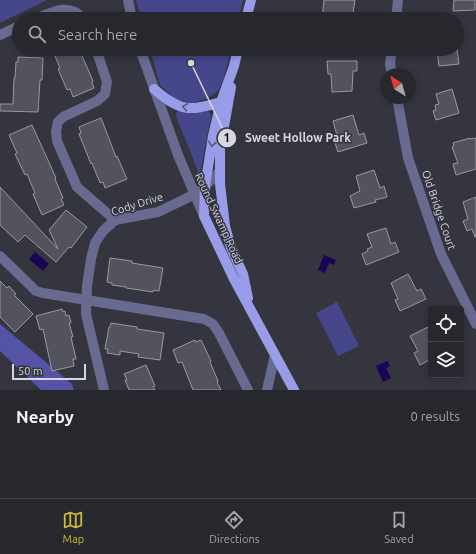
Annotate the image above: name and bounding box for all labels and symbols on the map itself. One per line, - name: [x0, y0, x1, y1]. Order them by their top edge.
- north arrow: [380, 68, 416, 104]
- one-way arrow: [182, 103, 188, 112]
- callout: Sweet Hollow Park: [217, 126, 359, 150]
- text: 1: [224, 131, 230, 144]
- text: Sweet Hollow Park: [245, 131, 351, 144]
- one-way arrow: [208, 141, 217, 147]
- street label: Old Bridge Court: [420, 169, 458, 252]
- street label: Round Swamp Road: [193, 171, 245, 265]
- street label: Cody Drive: [110, 190, 164, 218]
- scale bar: [12, 362, 86, 381]

